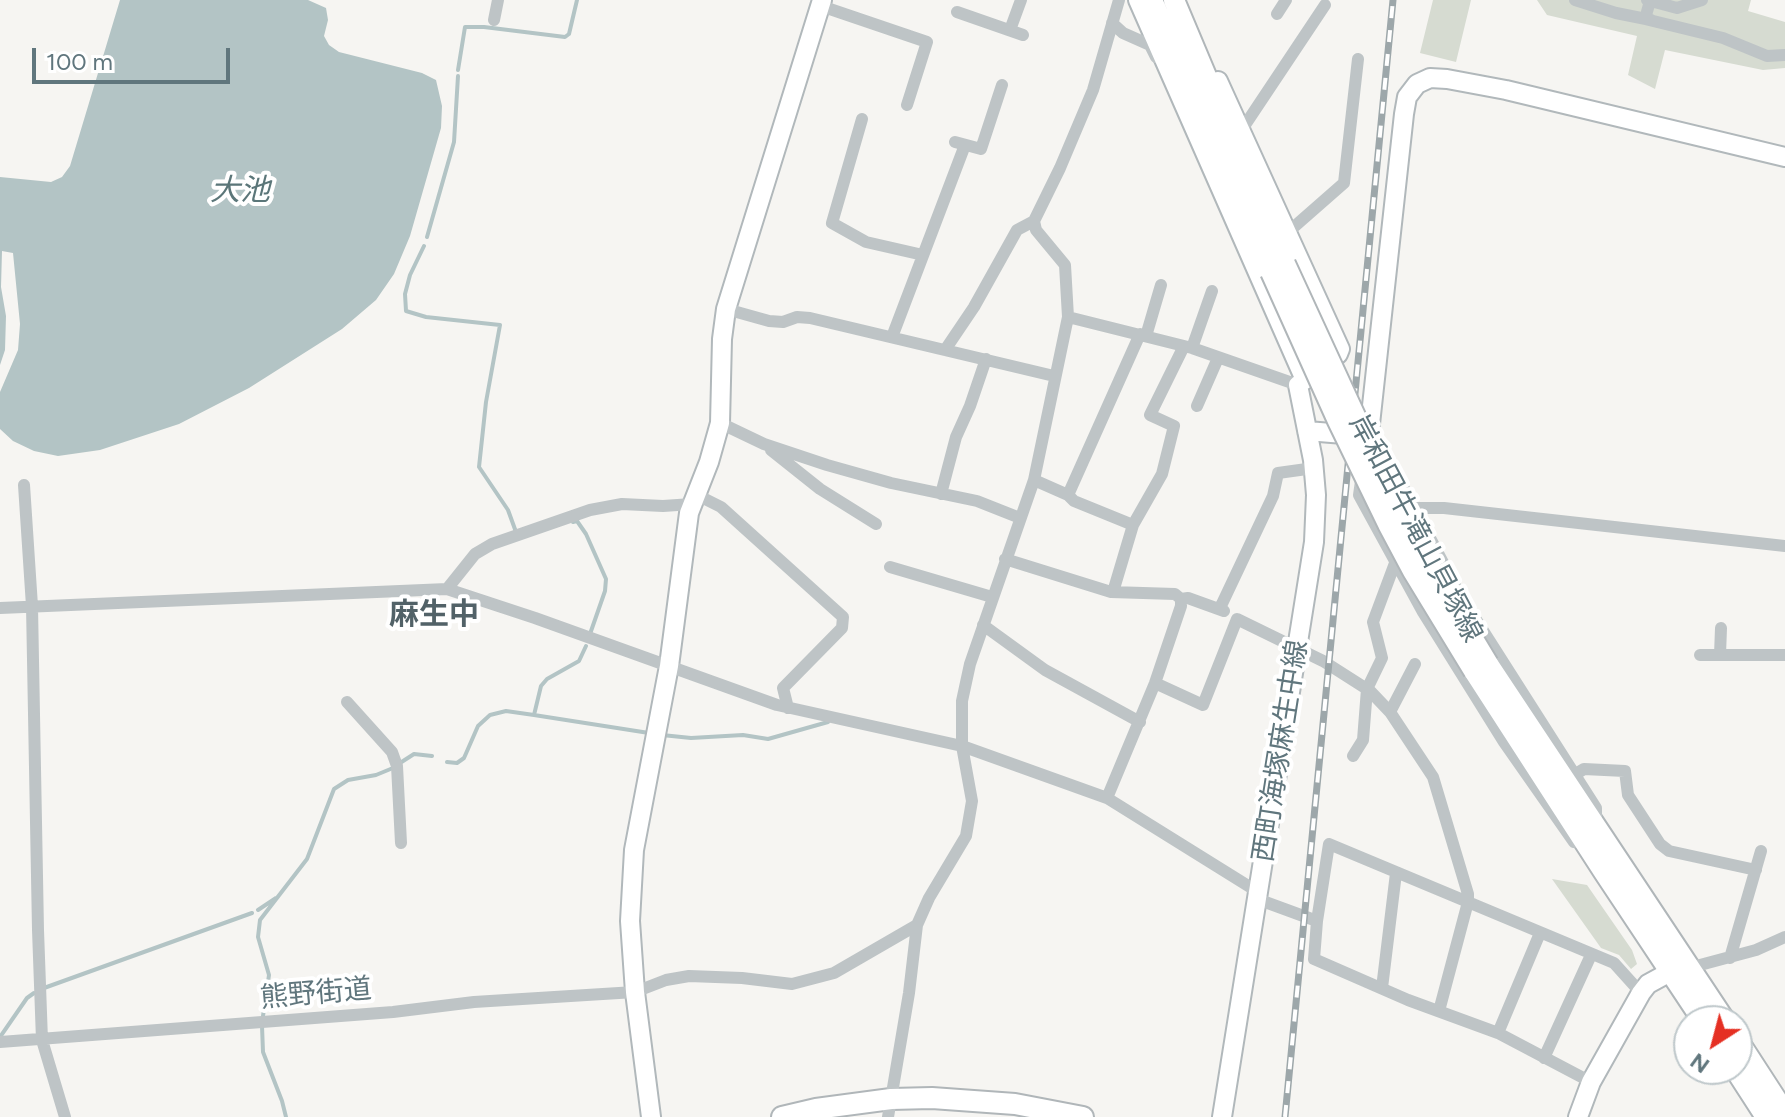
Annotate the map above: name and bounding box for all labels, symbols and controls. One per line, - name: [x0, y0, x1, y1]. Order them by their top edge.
- scale bar: [36, 32, 234, 82]
- text: 100 m: [46, 47, 113, 76]
- water label: 大池: [210, 173, 270, 209]
- street label: 岸和田牛滝山貝塚線: [1341, 410, 1489, 648]
- district label: 麻生中: [389, 597, 479, 633]
- street label: 西町海塚麻生中線: [1247, 638, 1315, 864]
- street label: 熊野街道: [259, 972, 373, 1016]
- north arrow: [1673, 1005, 1753, 1085]
- text: N: [1685, 1047, 1715, 1079]

